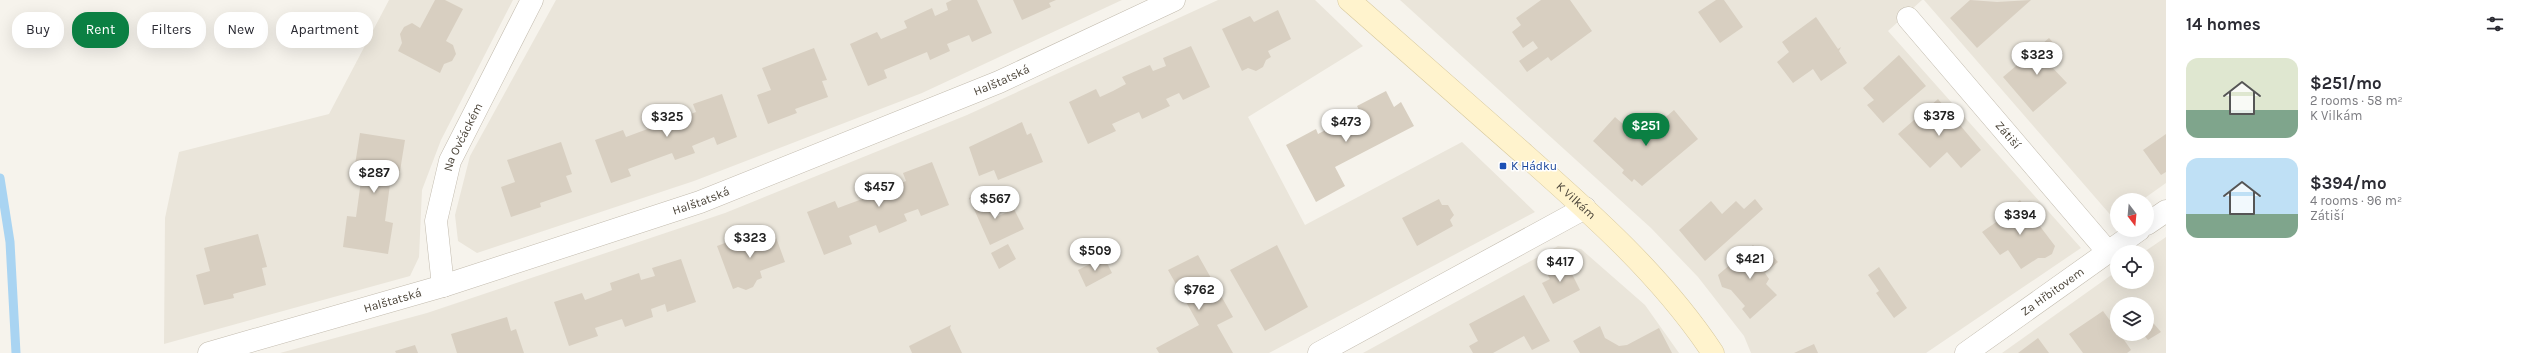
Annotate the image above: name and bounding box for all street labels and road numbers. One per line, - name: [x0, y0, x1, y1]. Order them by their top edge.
- street label: Halštatská: [972, 62, 1032, 98]
- street label: Na Ovčáckém: [441, 100, 485, 173]
- street label: Zátiší: [1992, 118, 2024, 152]
- street label: K Vilkám: [1553, 179, 1599, 222]
- street label: Halštatská: [671, 184, 731, 218]
- street label: Za Hřbitovem: [2018, 264, 2087, 319]
- street label: Halštatská: [362, 285, 423, 315]

